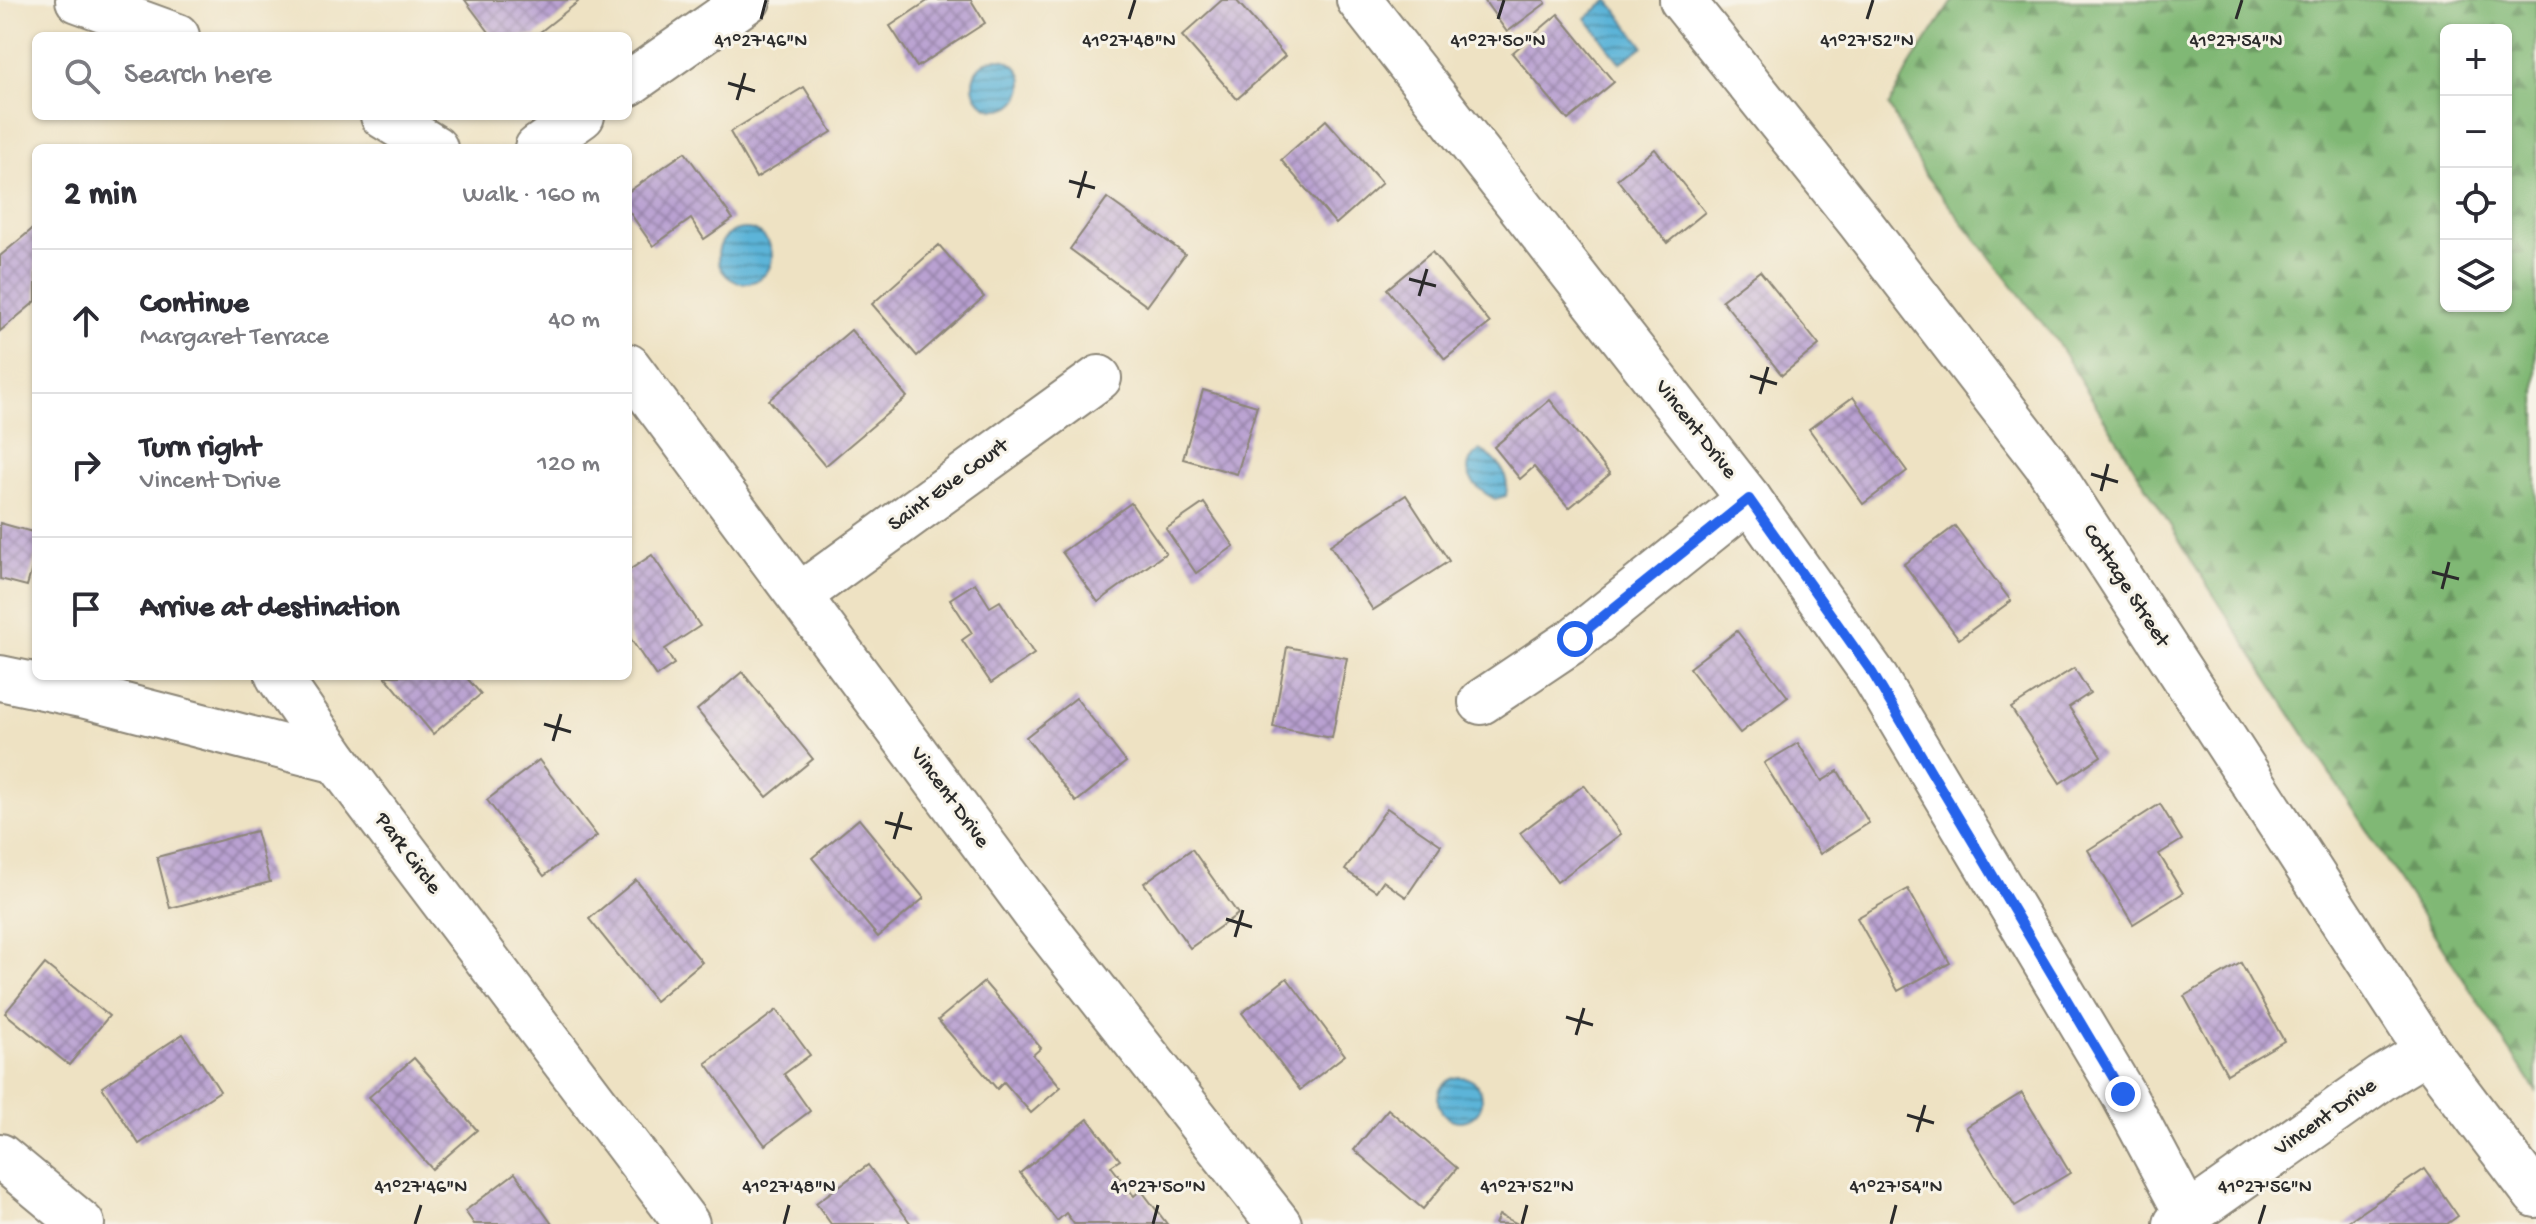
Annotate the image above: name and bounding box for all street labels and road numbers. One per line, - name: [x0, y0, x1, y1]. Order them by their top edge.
- street label: Vincent Drive: [1648, 374, 1742, 485]
- street label: Saint Eve Court: [884, 432, 1016, 538]
- street label: Cottage Street: [2076, 520, 2175, 654]
- street label: Vincent Drive: [903, 741, 995, 854]
- street label: Park Circle: [367, 807, 446, 900]
- street label: Vincent Drive: [2269, 1073, 2383, 1163]

